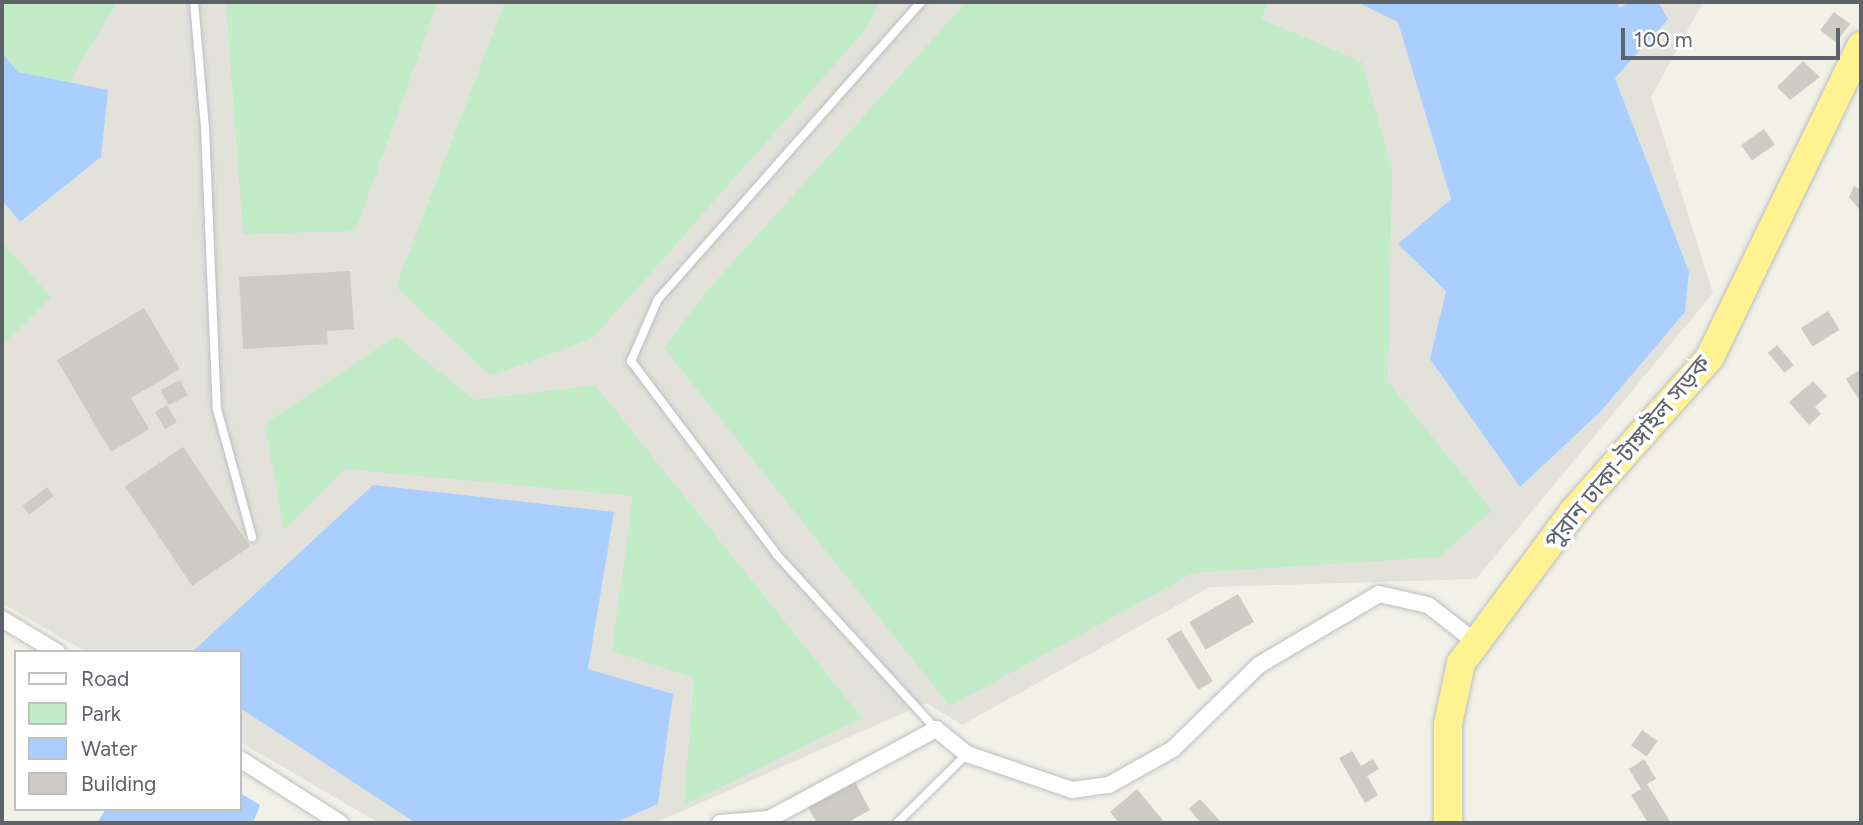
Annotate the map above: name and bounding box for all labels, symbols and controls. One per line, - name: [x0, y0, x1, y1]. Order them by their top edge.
- scale bar: [1625, 14, 1844, 58]
- text: 100 m: [1634, 27, 1693, 52]
- street label: পুরান ঢাকা-টাঙ্গাইল সড়ক: [1538, 349, 1716, 555]
- legend: [14, 650, 242, 811]
- text: Road: [81, 666, 129, 691]
- text: Park: [81, 701, 121, 726]
- text: Water: [81, 736, 137, 761]
- text: Building: [81, 771, 156, 796]

